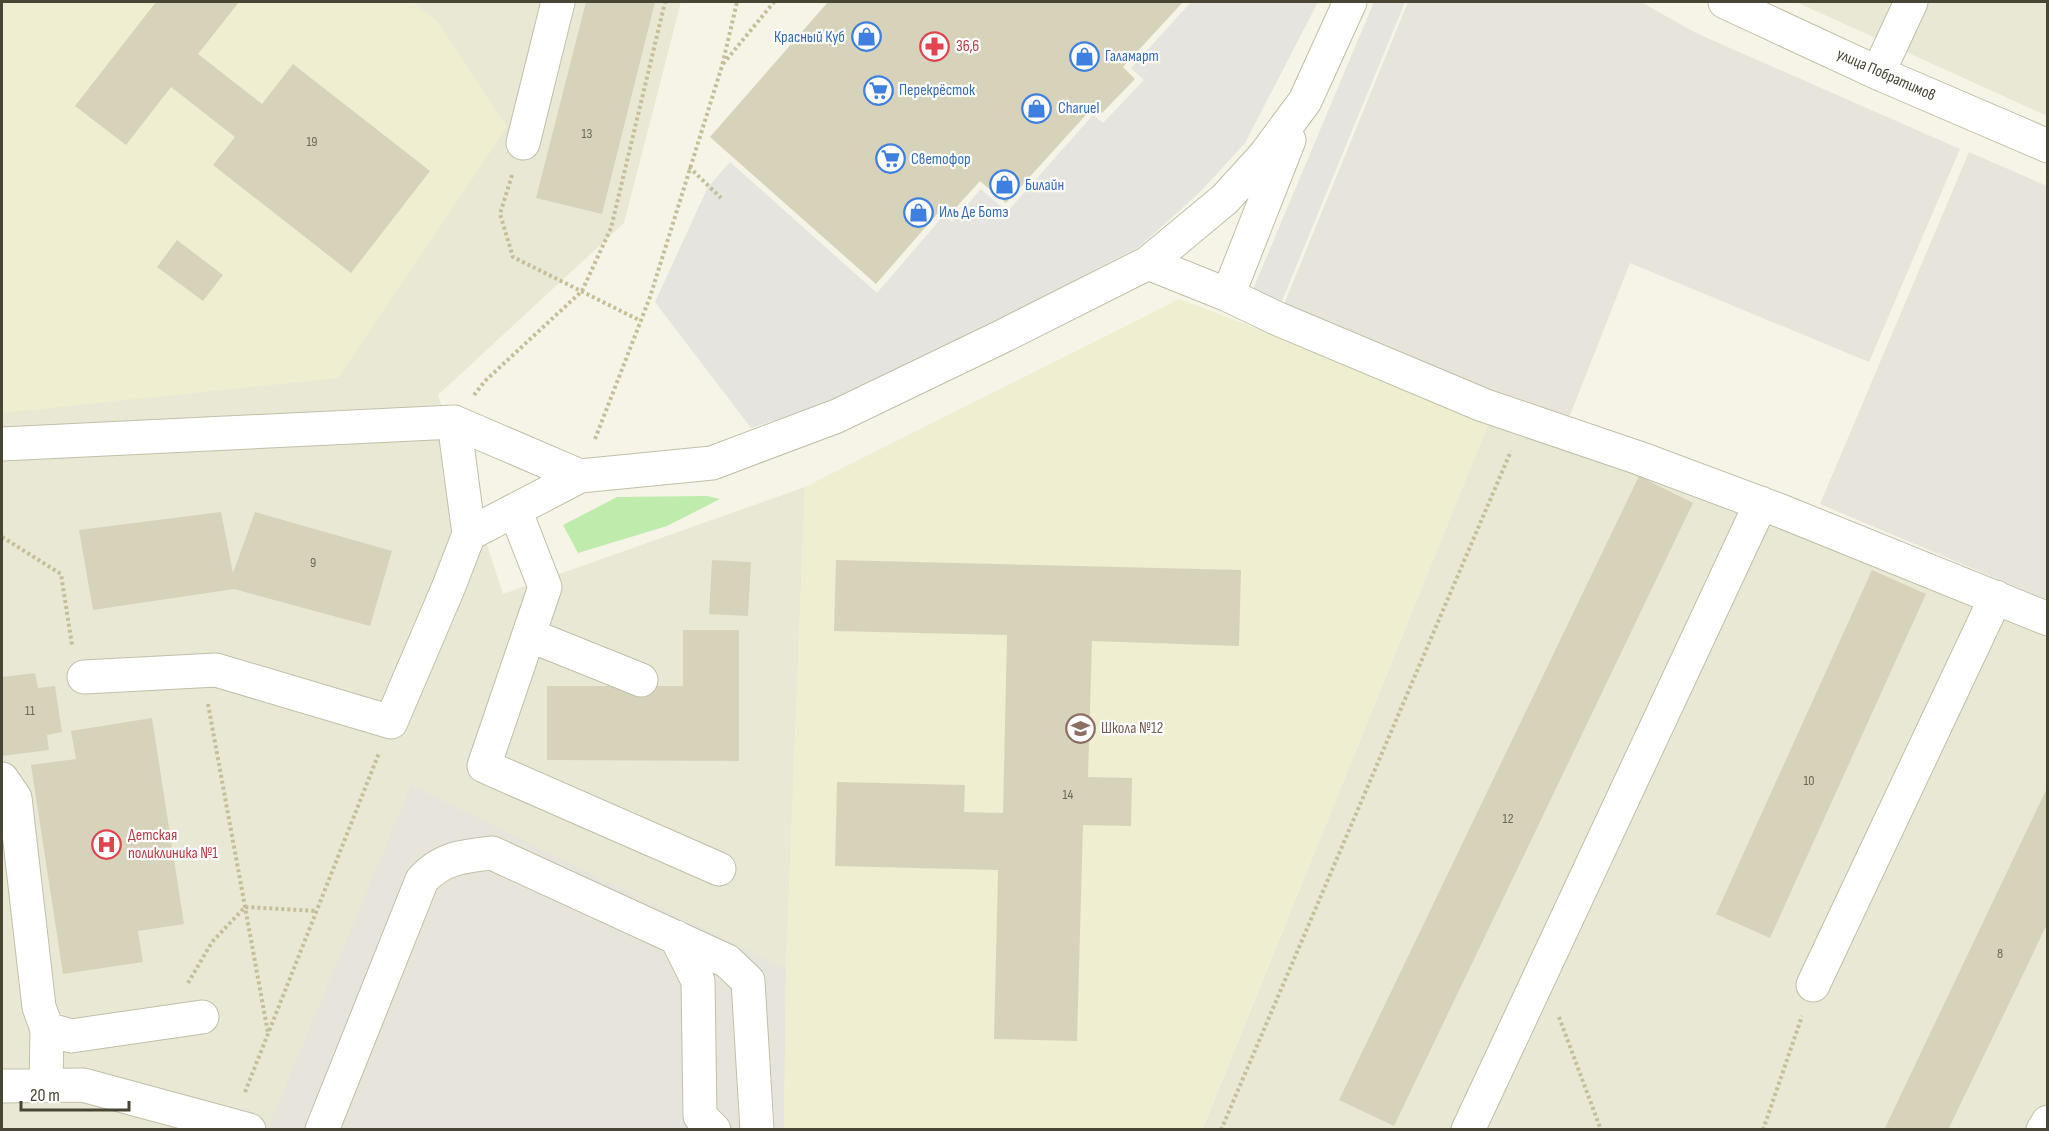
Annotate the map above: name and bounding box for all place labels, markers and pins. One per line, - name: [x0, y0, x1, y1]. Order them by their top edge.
- shop icon: Красный Куб: [850, 21, 882, 53]
- place label: Красный Куб: [774, 28, 845, 47]
- pharmacy icon: 36,6: [919, 30, 951, 62]
- place label: 36,6: [956, 37, 979, 56]
- shop icon: Галамарт: [1068, 40, 1100, 72]
- place label: Галамарт: [1105, 47, 1159, 66]
- supermarket icon: Перекрёсток: [862, 74, 894, 106]
- place label: Перекрёсток: [899, 81, 976, 100]
- shop icon: Charuel: [1021, 92, 1053, 124]
- place label: Charuel: [1058, 99, 1099, 118]
- supermarket icon: Светофор: [874, 143, 906, 175]
- place label: Светофор: [911, 150, 971, 169]
- shop icon: Билайн: [988, 169, 1020, 201]
- place label: Билайн: [1025, 176, 1064, 195]
- shop icon: Иль Де Ботэ: [902, 196, 934, 228]
- place label: Иль Де Ботэ: [939, 203, 1008, 222]
- school or university icon: Школа №12: [1064, 712, 1096, 744]
- place label: Школа №12: [1101, 719, 1163, 738]
- place label: Детская поликлиника №1: [128, 826, 218, 863]
- hospital icon: Детская поликлиника №1: [91, 828, 123, 860]

